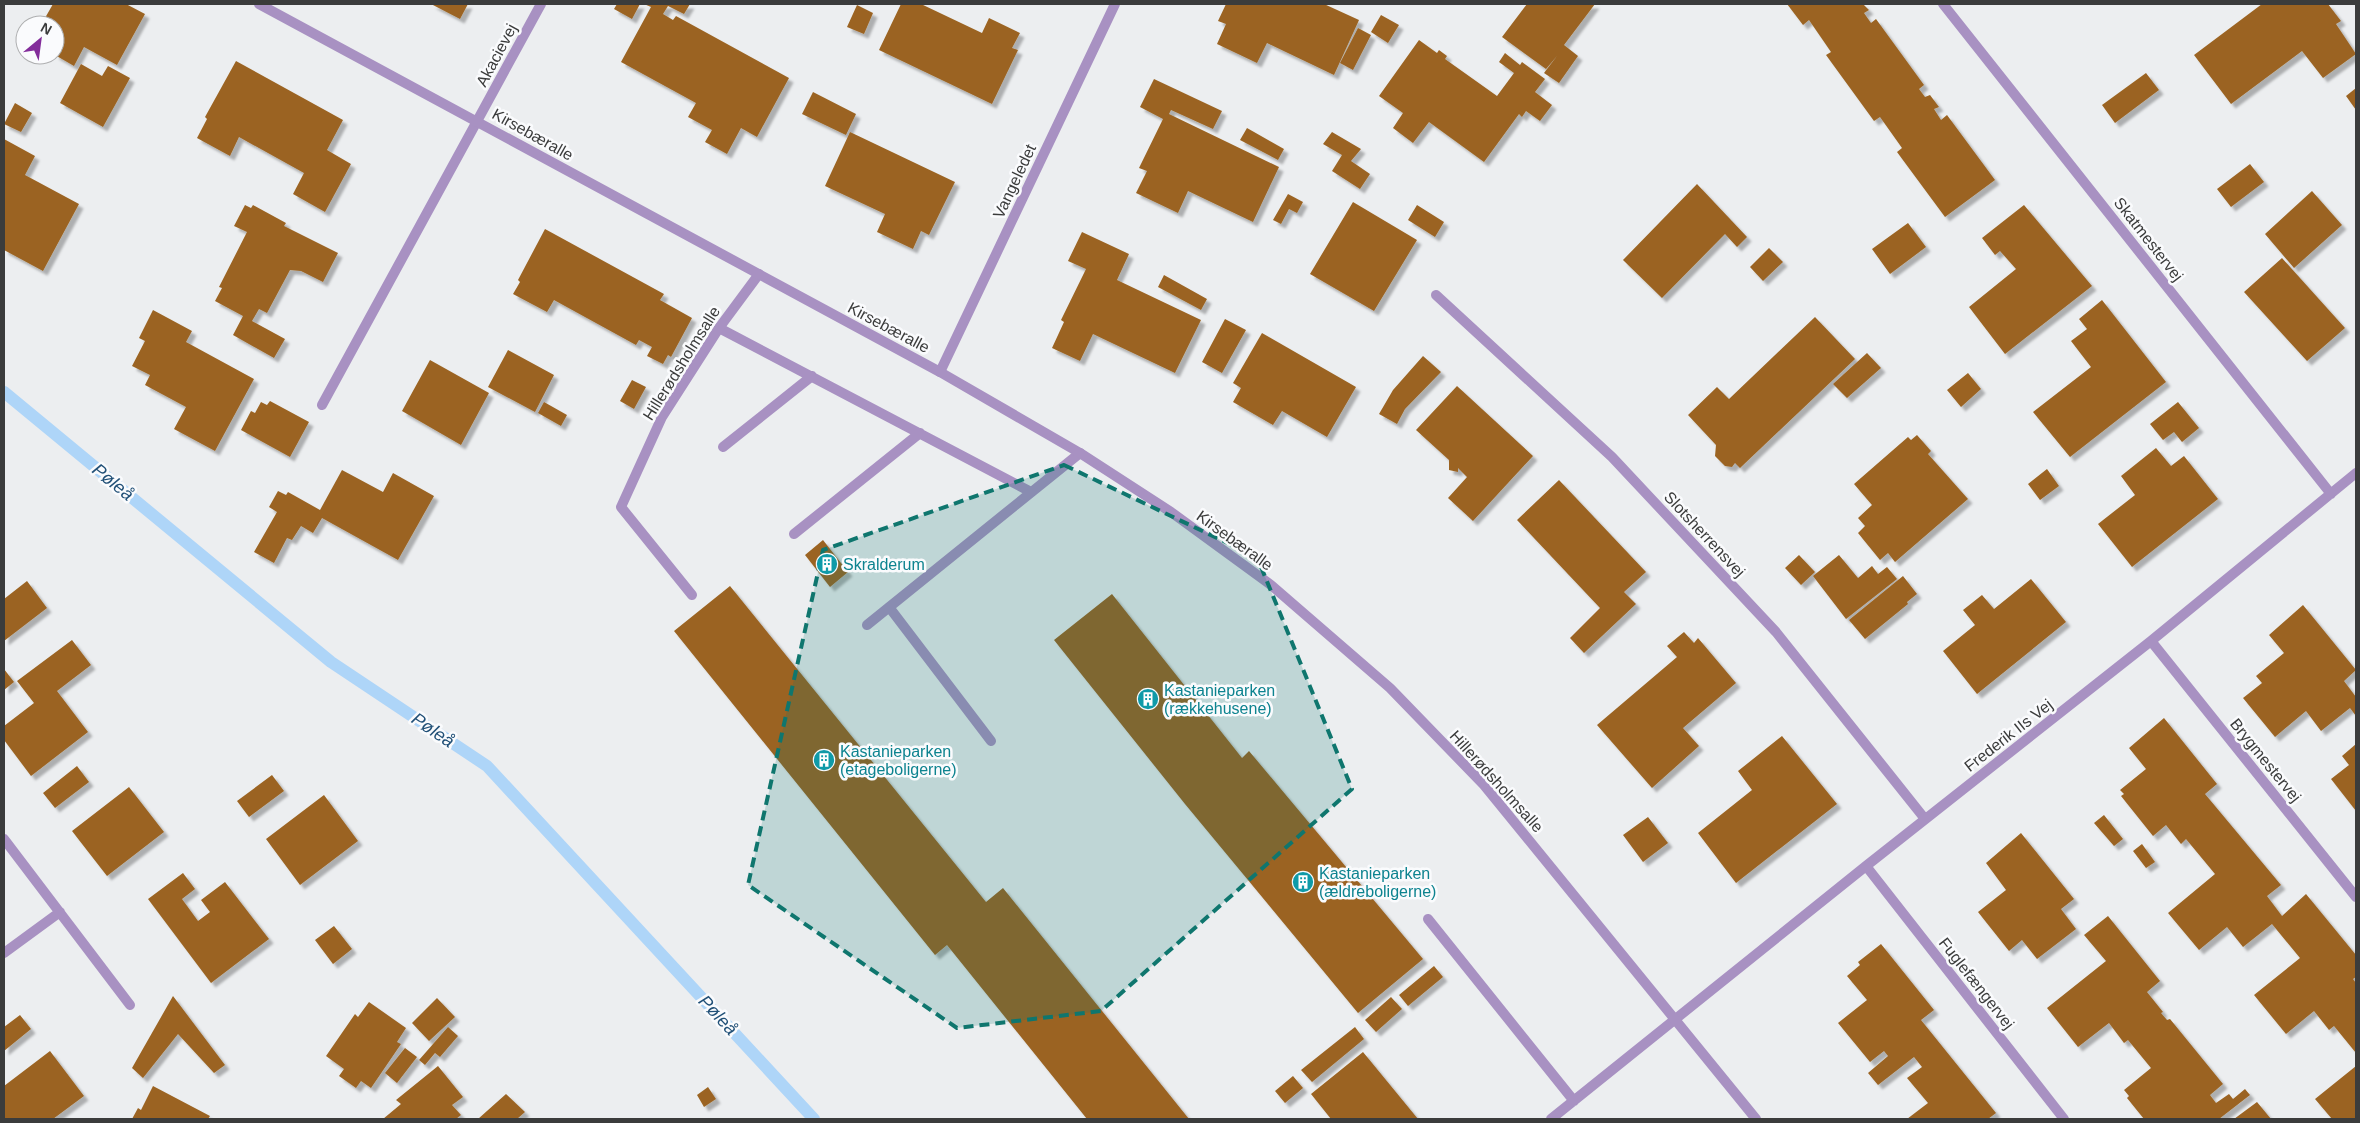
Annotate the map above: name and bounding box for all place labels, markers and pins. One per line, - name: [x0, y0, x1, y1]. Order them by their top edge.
- building icon: Skralderum: [815, 552, 839, 576]
- place label: Skralderum: [843, 556, 925, 573]
- place label: Kastanieparken (rækkehusene): [1164, 682, 1275, 717]
- building icon: Kastanieparken (rækkehusene): [1136, 687, 1160, 711]
- place label: Kastanieparken (etageboligerne): [840, 743, 957, 778]
- building icon: Kastanieparken (etageboligerne): [812, 748, 836, 772]
- place label: Kastanieparken (ældreboligerne): [1319, 865, 1436, 900]
- building icon: Kastanieparken (ældreboligerne): [1291, 870, 1315, 894]

